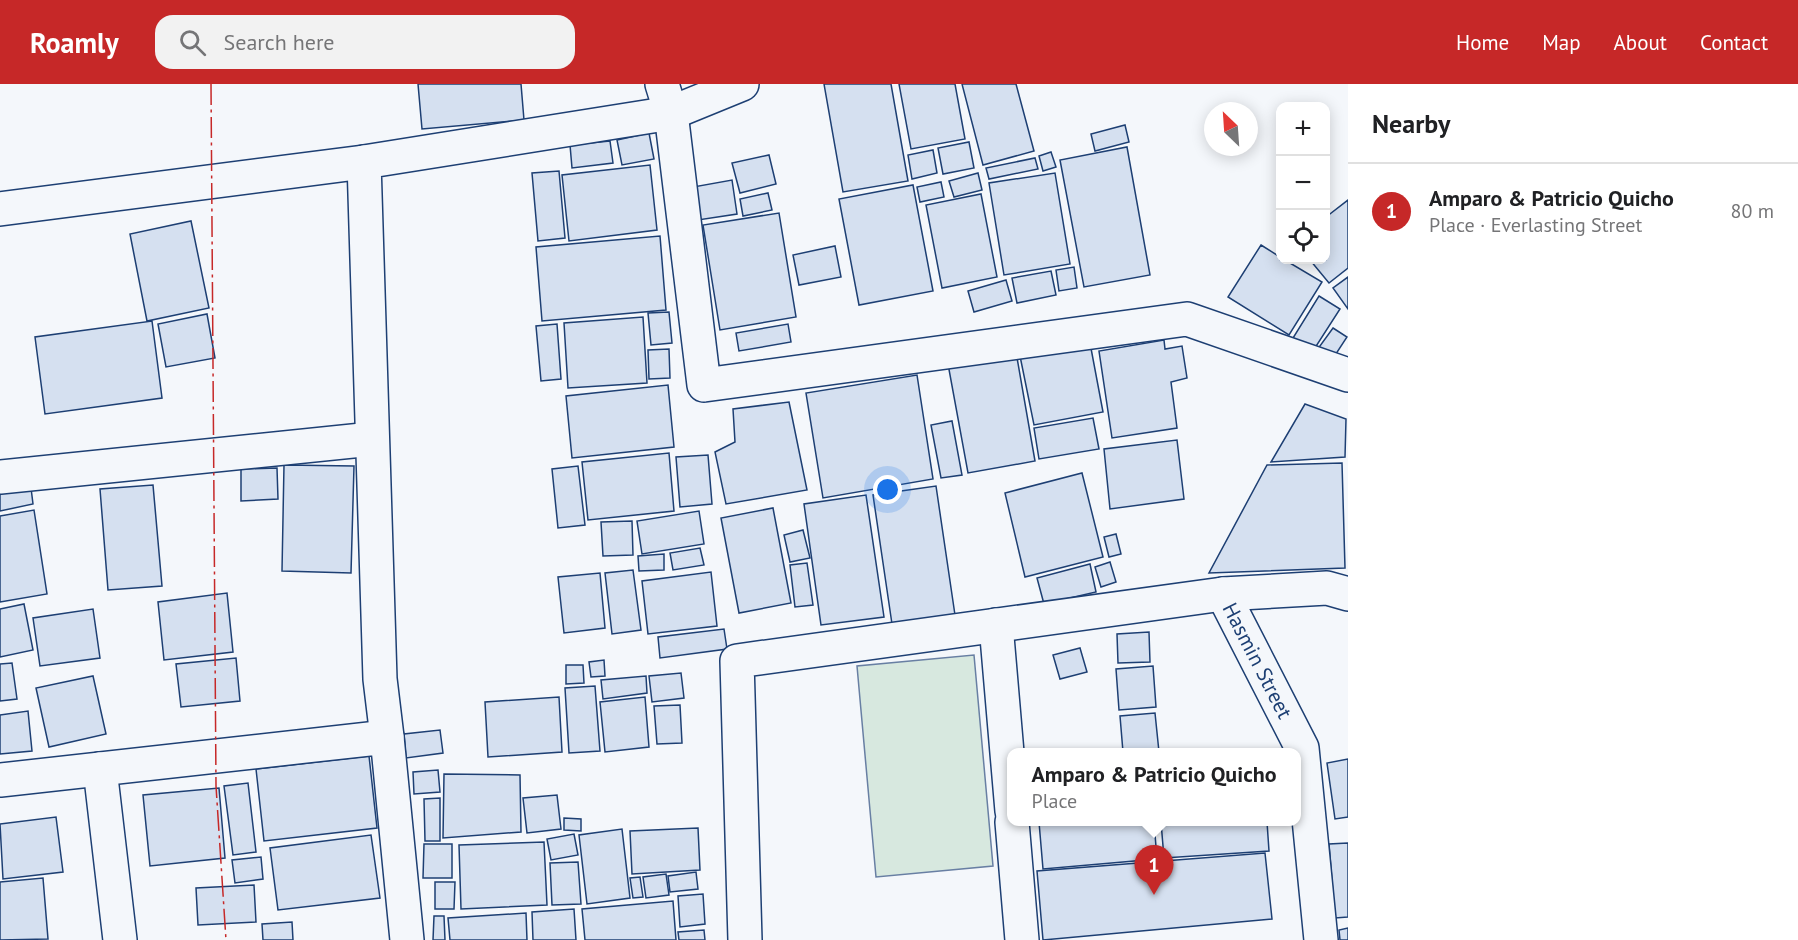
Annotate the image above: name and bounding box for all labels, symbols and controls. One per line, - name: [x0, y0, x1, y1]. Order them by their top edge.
- search box: [155, 15, 575, 69]
- text: Roamly: [30, 24, 119, 61]
- icon: search: [176, 26, 209, 59]
- text: Search here: [224, 28, 335, 56]
- text: Home: [1456, 29, 1509, 56]
- text: Map: [1542, 29, 1581, 56]
- text: About: [1614, 29, 1667, 56]
- text: Contact: [1700, 29, 1768, 56]
- north arrow: [1204, 102, 1258, 156]
- map controls: [1276, 102, 1330, 264]
- button: +: [1276, 102, 1330, 156]
- text: Nearby: [1372, 107, 1450, 140]
- button: −: [1276, 156, 1330, 210]
- text: Amparo & Patricio Quicho: [1429, 184, 1674, 212]
- text: 1: [1386, 198, 1397, 224]
- text: 80 m: [1731, 198, 1774, 224]
- button: locate: [1276, 210, 1330, 264]
- text: Place · Everlasting Street: [1429, 212, 1642, 238]
- your location: [873, 475, 902, 504]
- street label: Hasmin Street: [1217, 598, 1299, 723]
- popup: [1007, 748, 1301, 826]
- text: Amparo & Patricio Quicho: [1032, 760, 1276, 788]
- text: Place: [1032, 788, 1077, 814]
- pin: 1: [1134, 846, 1174, 895]

